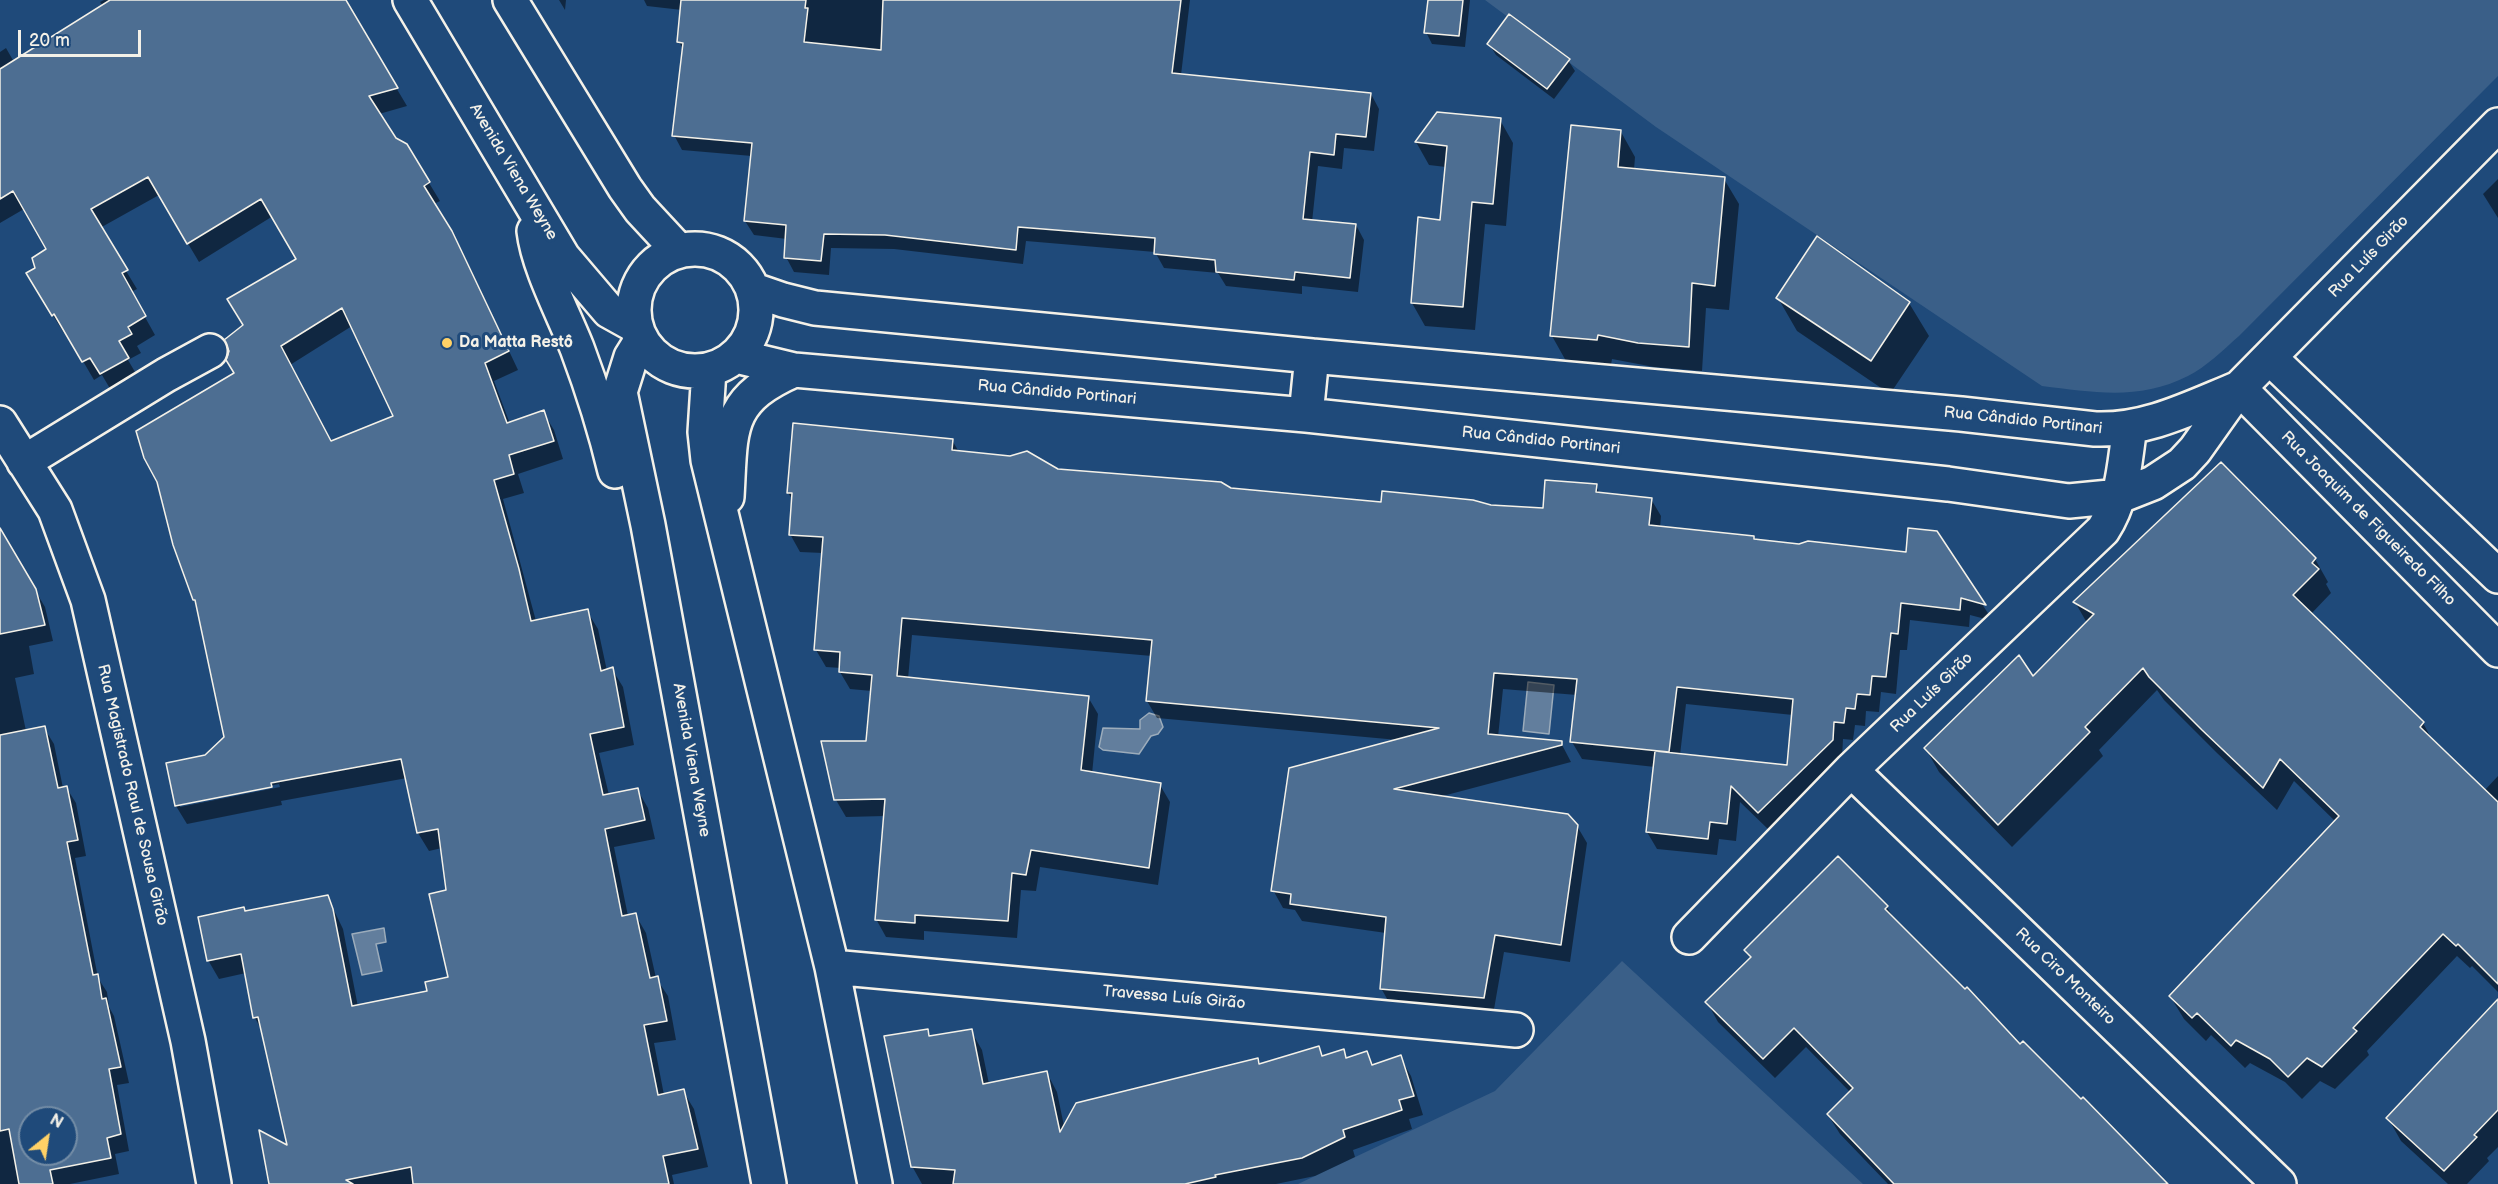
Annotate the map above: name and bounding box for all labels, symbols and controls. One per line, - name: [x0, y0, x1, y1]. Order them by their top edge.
- scale bar: [21, 18, 144, 56]
- text: 20 m: [29, 30, 70, 51]
- street label: Avenida Viena Weyne: [465, 100, 561, 244]
- street label: Rua Luís Girão: [2325, 212, 2413, 302]
- place label: Da Matta Restô: [459, 333, 573, 353]
- marker: Da Matta Restô: [440, 336, 454, 350]
- street label: Rua Cândido Portinari: [977, 376, 1137, 410]
- street label: Rua Cândido Portinari: [1943, 403, 2103, 439]
- street label: Rua Cândido Portinari: [1461, 423, 1621, 459]
- street label: Rua Joaquim de Figueiredo Filho: [2277, 428, 2459, 610]
- street label: Rua Luís Girão: [1887, 649, 1977, 737]
- street label: Rua Magistrado Raul de Sousa Girão: [93, 662, 171, 928]
- street label: Avenida Viena Weyne: [668, 682, 714, 838]
- street label: Rua Ciro Monteiro: [2011, 924, 2119, 1030]
- street label: Travessa Luís Girão: [1102, 982, 1246, 1014]
- north arrow: [18, 1106, 78, 1166]
- text: N: [46, 1110, 66, 1133]

